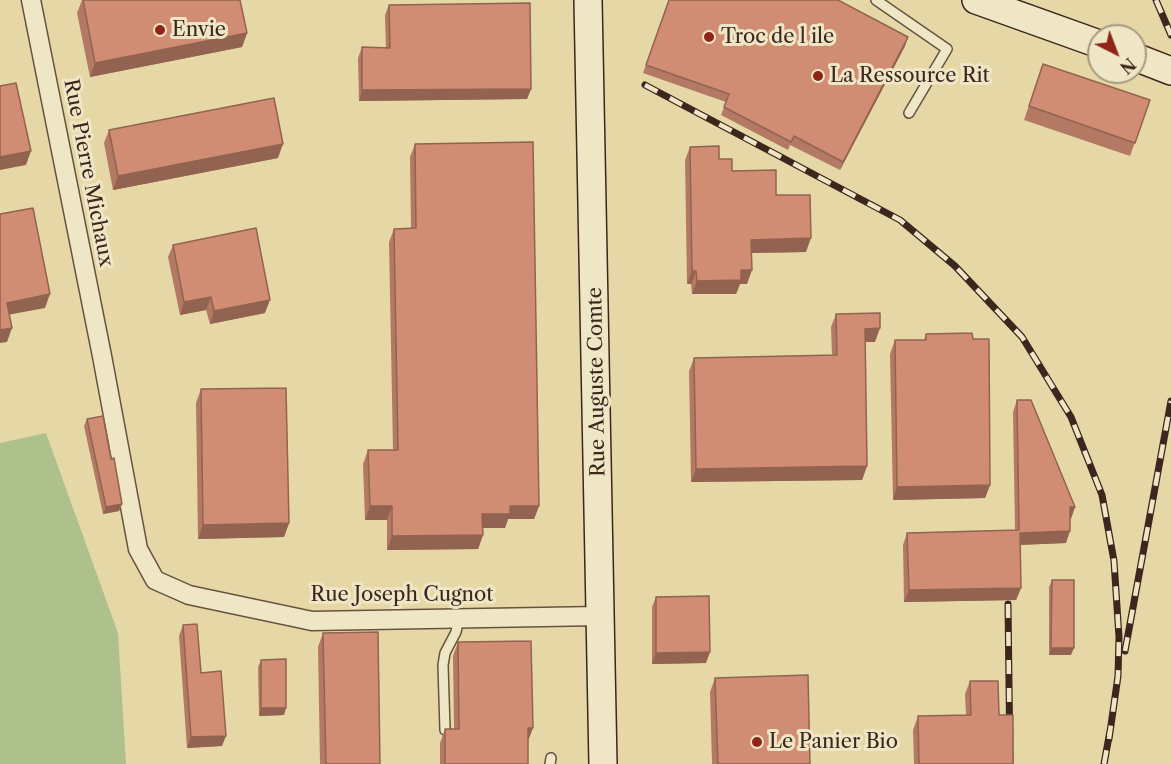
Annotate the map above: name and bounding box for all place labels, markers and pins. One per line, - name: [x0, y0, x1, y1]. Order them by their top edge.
- place label: Envie: [172, 18, 226, 42]
- marker: Envie: [153, 23, 167, 37]
- place label: Troc de l ile: [721, 25, 834, 49]
- marker: Troc de l ile: [702, 30, 716, 44]
- place label: La Ressource Rit: [830, 64, 990, 88]
- marker: La Ressource Rit: [811, 69, 825, 83]
- place label: Le Panier Bio: [769, 730, 898, 754]
- marker: Le Panier Bio: [750, 735, 764, 749]

